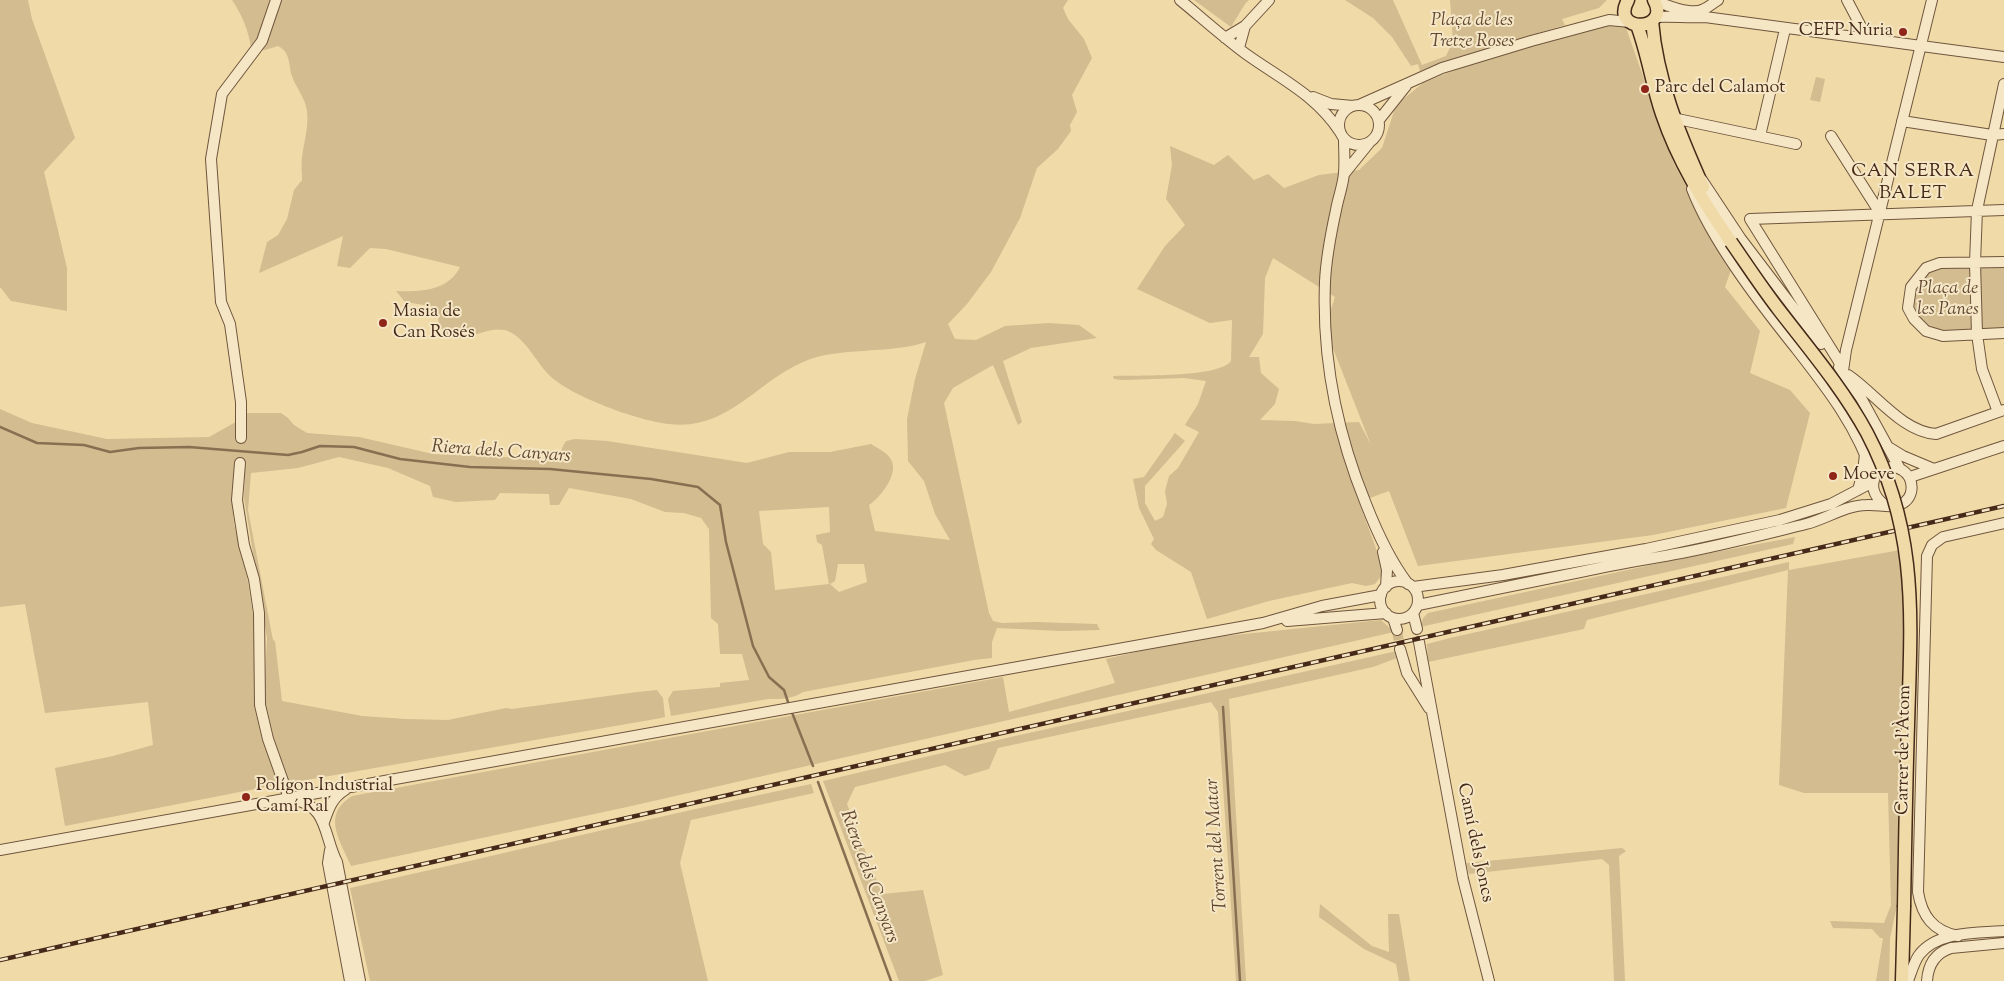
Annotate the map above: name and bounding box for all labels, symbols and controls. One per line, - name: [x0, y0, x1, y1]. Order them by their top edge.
- park label: Plaça de les Tretze Roses: [1430, 11, 1514, 54]
- place label: CEFP Núria: [1799, 21, 1893, 43]
- marker: CEFP Núria: [1897, 26, 1909, 38]
- place label: Parc del Calamot: [1655, 78, 1785, 100]
- marker: Parc del Calamot: [1639, 83, 1651, 95]
- district label: CAN SERRA BALET: [1850, 162, 1976, 206]
- park label: Plaça de les Panes: [1917, 279, 1979, 322]
- place label: Masia de Can Rosés: [393, 302, 475, 344]
- marker: Masia de Can Rosés: [377, 317, 389, 329]
- water label: Riera dels Canyars: [431, 437, 571, 469]
- place label: Moeve: [1843, 465, 1895, 487]
- marker: Moeve: [1827, 470, 1839, 482]
- street label: Carrer de l'Àtom: [1893, 685, 1917, 815]
- place label: Polígon Industrial Camí Ral: [256, 776, 393, 819]
- water label: Torrent del Matar: [1202, 778, 1234, 912]
- street label: Camí dels Joncs: [1451, 781, 1497, 905]
- marker: Polígon Industrial Camí Ral: [240, 791, 252, 803]
- water label: Riera dels Canyars: [833, 807, 903, 947]

